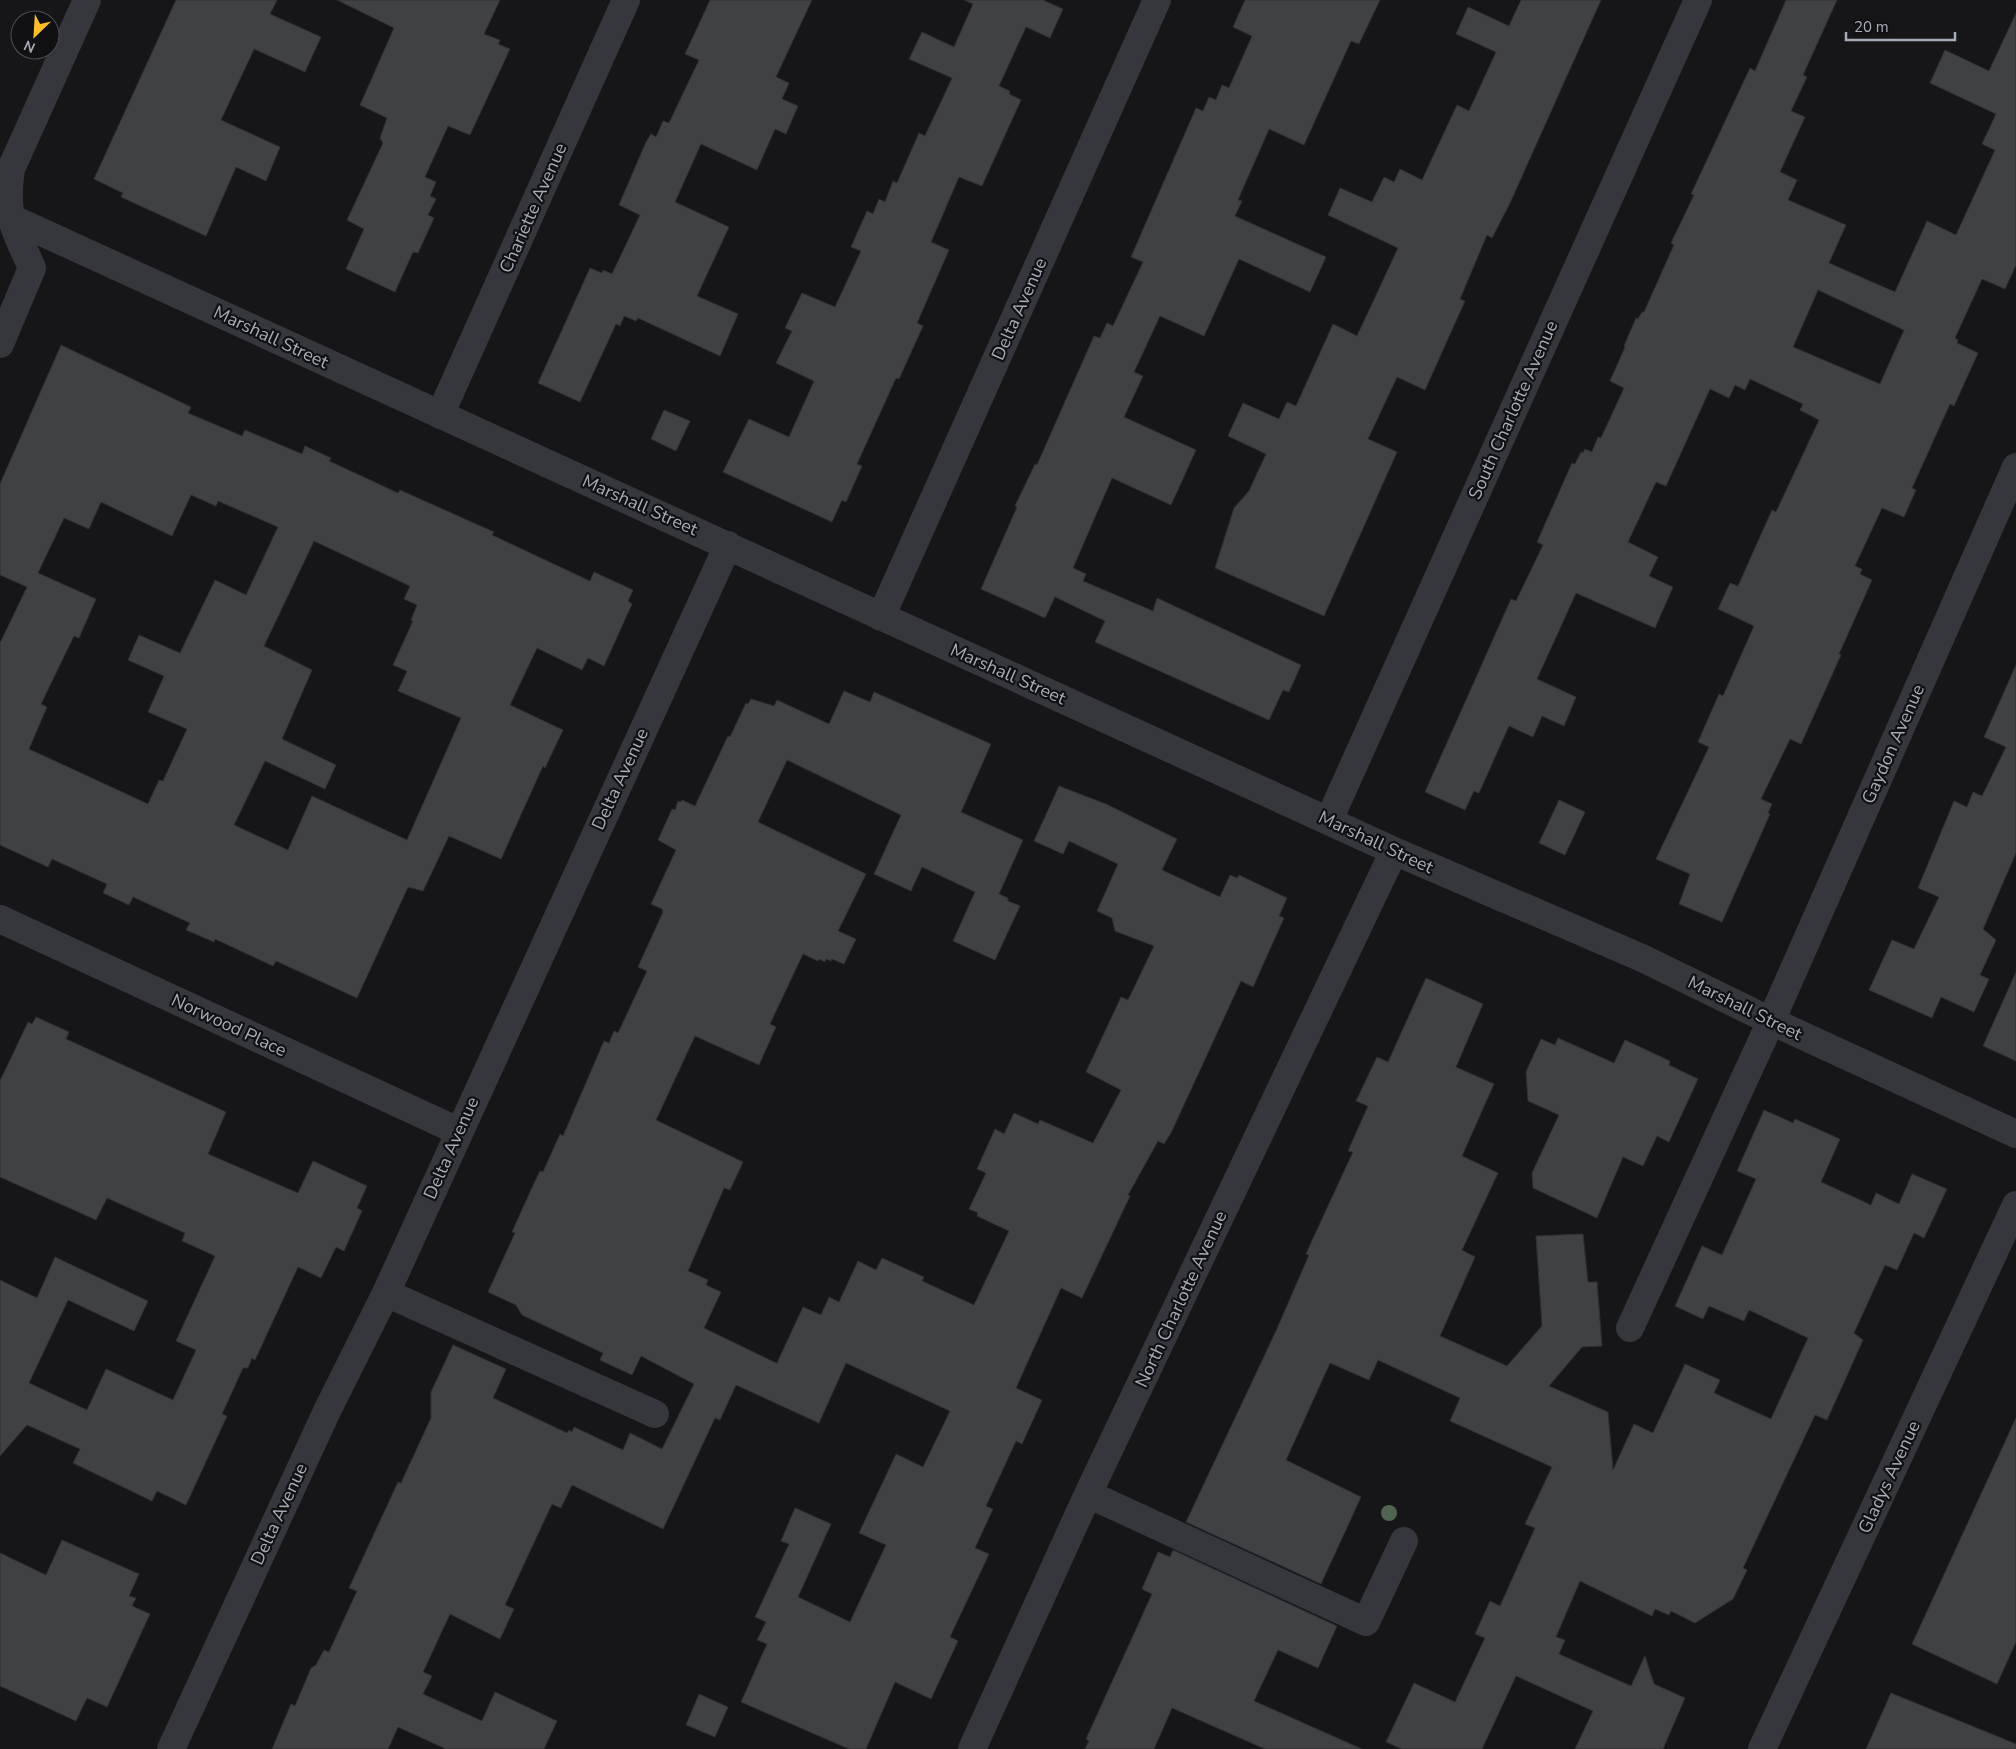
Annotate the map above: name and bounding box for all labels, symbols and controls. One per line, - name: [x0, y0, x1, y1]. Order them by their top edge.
- north arrow: [10, 10, 60, 60]
- scale bar: [1846, 10, 1955, 42]
- text: 20 m: [1854, 17, 1889, 37]
- text: N: [21, 36, 38, 57]
- street label: Chariette Avenue: [494, 139, 572, 277]
- street label: Delta Avenue: [986, 254, 1052, 364]
- street label: Marshall Street: [210, 300, 333, 374]
- street label: South Charlotte Avenue: [1463, 317, 1563, 503]
- street label: Marshall Street: [578, 469, 702, 541]
- street label: Marshall Street: [946, 638, 1070, 710]
- street label: Gaydon Avenue: [1856, 681, 1930, 807]
- street label: Delta Avenue: [586, 724, 654, 834]
- street label: Marshall Street: [1315, 805, 1438, 879]
- street label: Marshall Street: [1684, 970, 1807, 1046]
- street label: Norwood Place: [168, 988, 290, 1062]
- street label: Delta Avenue: [418, 1093, 484, 1203]
- street label: North Charlotte Avenue: [1129, 1207, 1233, 1391]
- street label: Gladys Avenue: [1852, 1417, 1926, 1537]
- street label: Delta Avenue: [245, 1459, 313, 1569]

